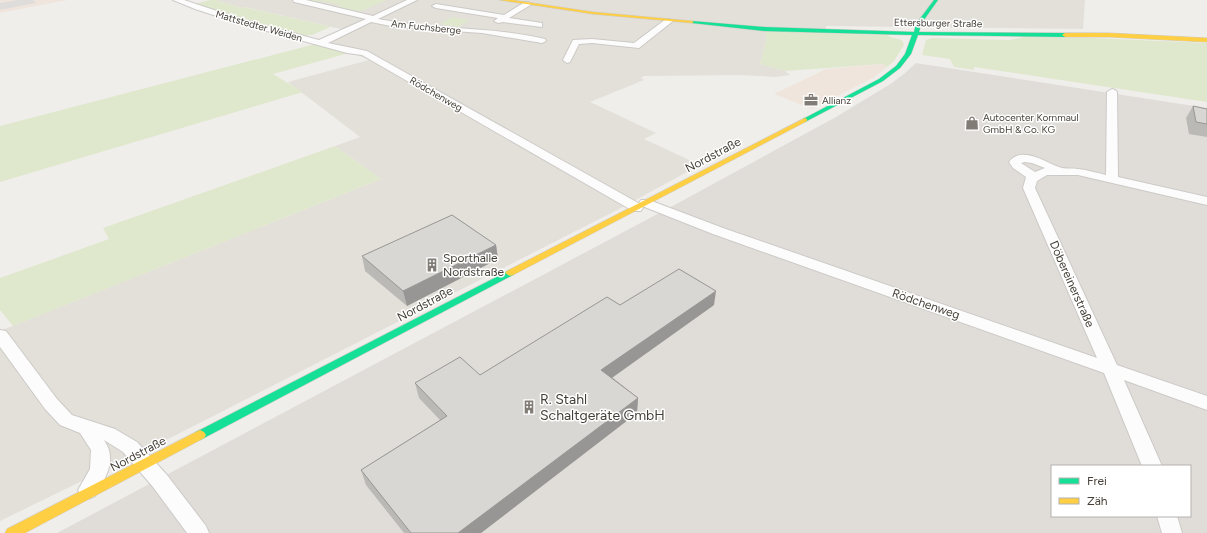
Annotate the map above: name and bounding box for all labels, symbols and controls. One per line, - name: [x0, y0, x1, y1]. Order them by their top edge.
- street label: Mattstedter Weiden: [214, 7, 304, 45]
- street label: Ettersburger Straße: [894, 16, 983, 30]
- street label: Am Fuchsberge: [390, 17, 462, 37]
- street label: Rödchenweg: [407, 74, 465, 114]
- office icon: Allianz: [803, 92, 819, 108]
- place label: Allianz: [822, 94, 851, 107]
- place label: Autocenter Kornmaul GmbH & Co. KG: [983, 111, 1079, 136]
- shop icon: Autocenter Kornmaul GmbH & Co. KG: [964, 115, 980, 131]
- street label: Nordstraße: [683, 134, 744, 175]
- street label: Döbereinerstraße: [1047, 239, 1098, 330]
- place label: Sporthalle Nordstraße: [443, 251, 504, 279]
- building icon: Sporthalle Nordstraße: [424, 257, 440, 273]
- street label: Nordstraße: [395, 283, 456, 324]
- street label: Rödchenweg: [890, 286, 962, 322]
- place label: R. Stahl Schaltgeräte GmbH: [540, 391, 665, 424]
- building icon: R. Stahl Schaltgeräte GmbH: [521, 399, 537, 415]
- street label: Nordstraße: [108, 433, 169, 474]
- legend: [1051, 465, 1191, 517]
- text: Frei: [1087, 474, 1107, 488]
- text: Zäh: [1087, 494, 1108, 508]

